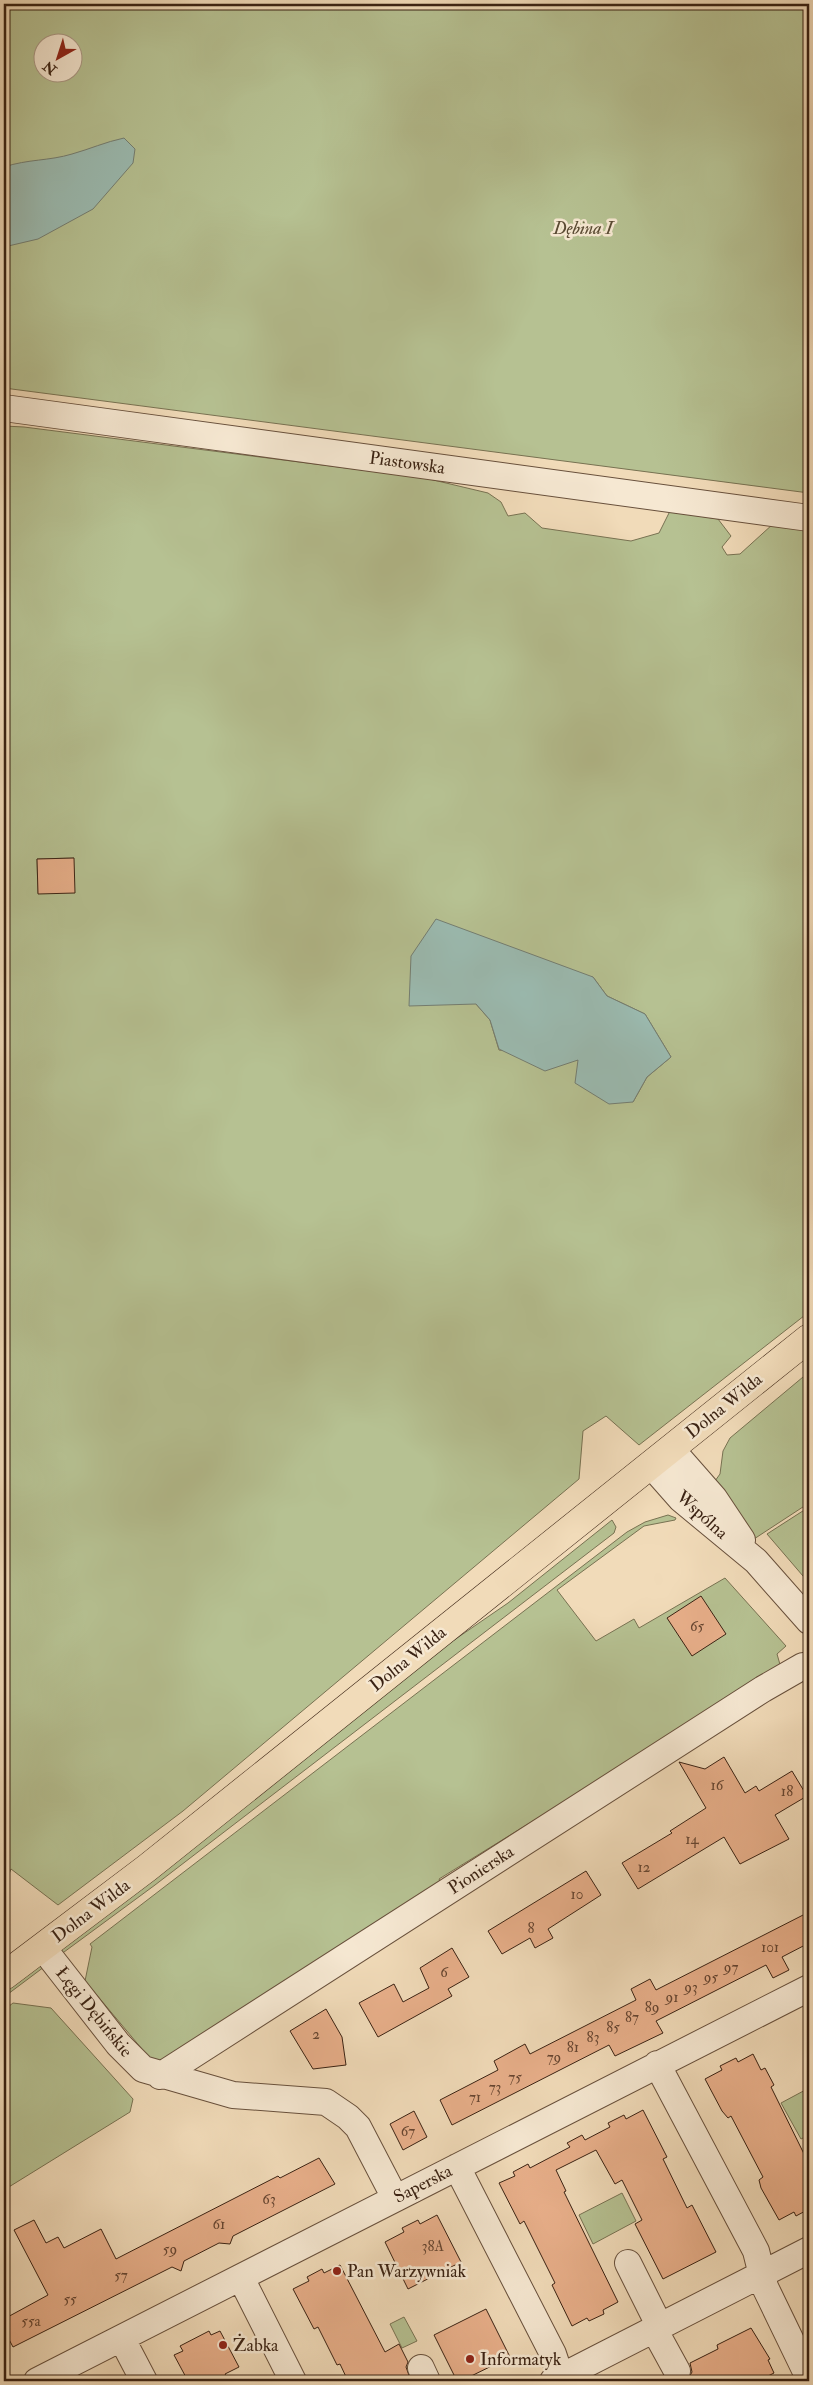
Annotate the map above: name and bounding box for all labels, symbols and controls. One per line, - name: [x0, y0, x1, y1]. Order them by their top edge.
- north arrow: [32, 32, 82, 82]
- text: N: [40, 57, 61, 79]
- park label: Dębina I: [552, 217, 615, 240]
- street label: Piastowska: [368, 446, 447, 480]
- street label: Dolna Wilda: [681, 1368, 768, 1444]
- street label: Wspólna: [671, 1485, 733, 1545]
- house number: 65: [690, 1617, 704, 1636]
- street label: Dolna Wilda: [365, 1621, 452, 1697]
- house number: 16: [711, 1776, 725, 1795]
- house number: 18: [781, 1782, 793, 1801]
- house number: 14: [685, 1830, 700, 1849]
- street label: Pionierska: [444, 1840, 519, 1900]
- house number: 12: [638, 1858, 651, 1877]
- street label: Dolna Wilda: [47, 1874, 135, 1948]
- house number: 10: [571, 1885, 583, 1904]
- house number: 8: [527, 1919, 535, 1938]
- house number: 101: [761, 1938, 779, 1957]
- house number: 97: [723, 1958, 738, 1977]
- street label: Łęgi Dębińskie: [50, 1962, 138, 2062]
- house number: 6: [440, 1963, 449, 1982]
- house number: 95: [703, 1968, 719, 1987]
- house number: 93: [683, 1978, 698, 1997]
- house number: 91: [665, 1988, 679, 2007]
- house number: 89: [645, 1998, 659, 2017]
- house number: 87: [625, 2008, 639, 2027]
- house number: 85: [606, 2018, 620, 2037]
- house number: 2: [312, 2025, 320, 2044]
- house number: 83: [587, 2028, 599, 2047]
- house number: 81: [567, 2038, 579, 2057]
- house number: 79: [547, 2048, 561, 2067]
- house number: 75: [508, 2068, 522, 2087]
- house number: 73: [489, 2078, 501, 2097]
- house number: 71: [469, 2088, 481, 2107]
- house number: 67: [401, 2122, 415, 2141]
- street label: Saperska: [390, 2159, 457, 2208]
- house number: 63: [262, 2190, 276, 2209]
- house number: 61: [213, 2215, 225, 2234]
- house number: 38A: [422, 2237, 445, 2256]
- house number: 59: [163, 2240, 177, 2259]
- place label: Pan Warzywniak: [347, 2260, 467, 2283]
- marker: Pan Warzywniak: [331, 2265, 343, 2277]
- house number: 57: [114, 2266, 128, 2285]
- house number: 55: [63, 2290, 77, 2309]
- house number: 55a: [21, 2312, 42, 2331]
- place label: Żabka: [233, 2333, 279, 2357]
- marker: Żabka: [217, 2339, 229, 2351]
- place label: Informatyk: [480, 2348, 562, 2371]
- marker: Informatyk: [464, 2353, 476, 2365]

